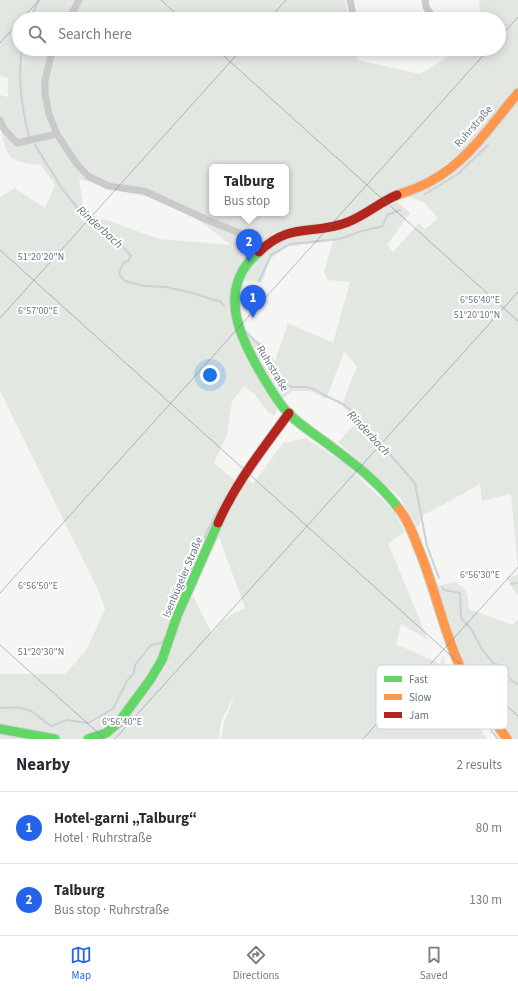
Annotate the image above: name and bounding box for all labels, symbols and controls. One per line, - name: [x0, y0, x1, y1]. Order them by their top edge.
- search box: [12, 12, 506, 56]
- icon: search: [26, 23, 48, 45]
- text: Search here: [58, 24, 132, 45]
- street label: Ruhrstraße: [451, 102, 496, 150]
- popup: [209, 164, 289, 216]
- text: Talburg: [224, 171, 274, 192]
- text: Bus stop: [224, 192, 270, 210]
- water label: Rinderbach: [73, 202, 126, 253]
- pin: 2: [236, 229, 262, 262]
- text: 51°20'20"N: [18, 250, 64, 264]
- pin: 1: [240, 285, 266, 318]
- text: 6°56'40"E: [460, 293, 500, 307]
- text: 6°57'00"E: [18, 304, 58, 318]
- text: 51°20'10"N: [454, 308, 500, 322]
- street label: Ruhrstraße: [253, 343, 292, 394]
- your location: [200, 365, 220, 385]
- water label: Rinderbach: [343, 407, 394, 460]
- street label: Isenbügeler Straße: [159, 534, 206, 620]
- text: 6°56'30"E: [460, 568, 500, 582]
- text: 6°56'50"E: [18, 579, 58, 593]
- text: 51°20'30"N: [18, 645, 64, 659]
- legend: [376, 665, 508, 729]
- text: Fast: [409, 672, 428, 687]
- text: Slow: [409, 690, 432, 705]
- text: Jam: [409, 708, 429, 723]
- text: 6°56'40"E: [102, 715, 142, 729]
- text: Nearby: [16, 753, 70, 777]
- text: 2 results: [457, 756, 502, 774]
- text: Hotel-garni „Talburg“: [54, 808, 197, 829]
- text: 1: [26, 819, 32, 837]
- text: 80 m: [476, 819, 502, 837]
- text: Hotel · Ruhrstraße: [54, 829, 152, 847]
- text: Talburg: [54, 880, 105, 901]
- text: 2: [26, 891, 32, 909]
- text: 130 m: [469, 891, 502, 909]
- text: Bus stop · Ruhrstraße: [54, 901, 169, 919]
- tab: Map: [70, 944, 92, 983]
- tab: Directions: [233, 944, 279, 983]
- tab: Saved: [420, 944, 448, 983]

